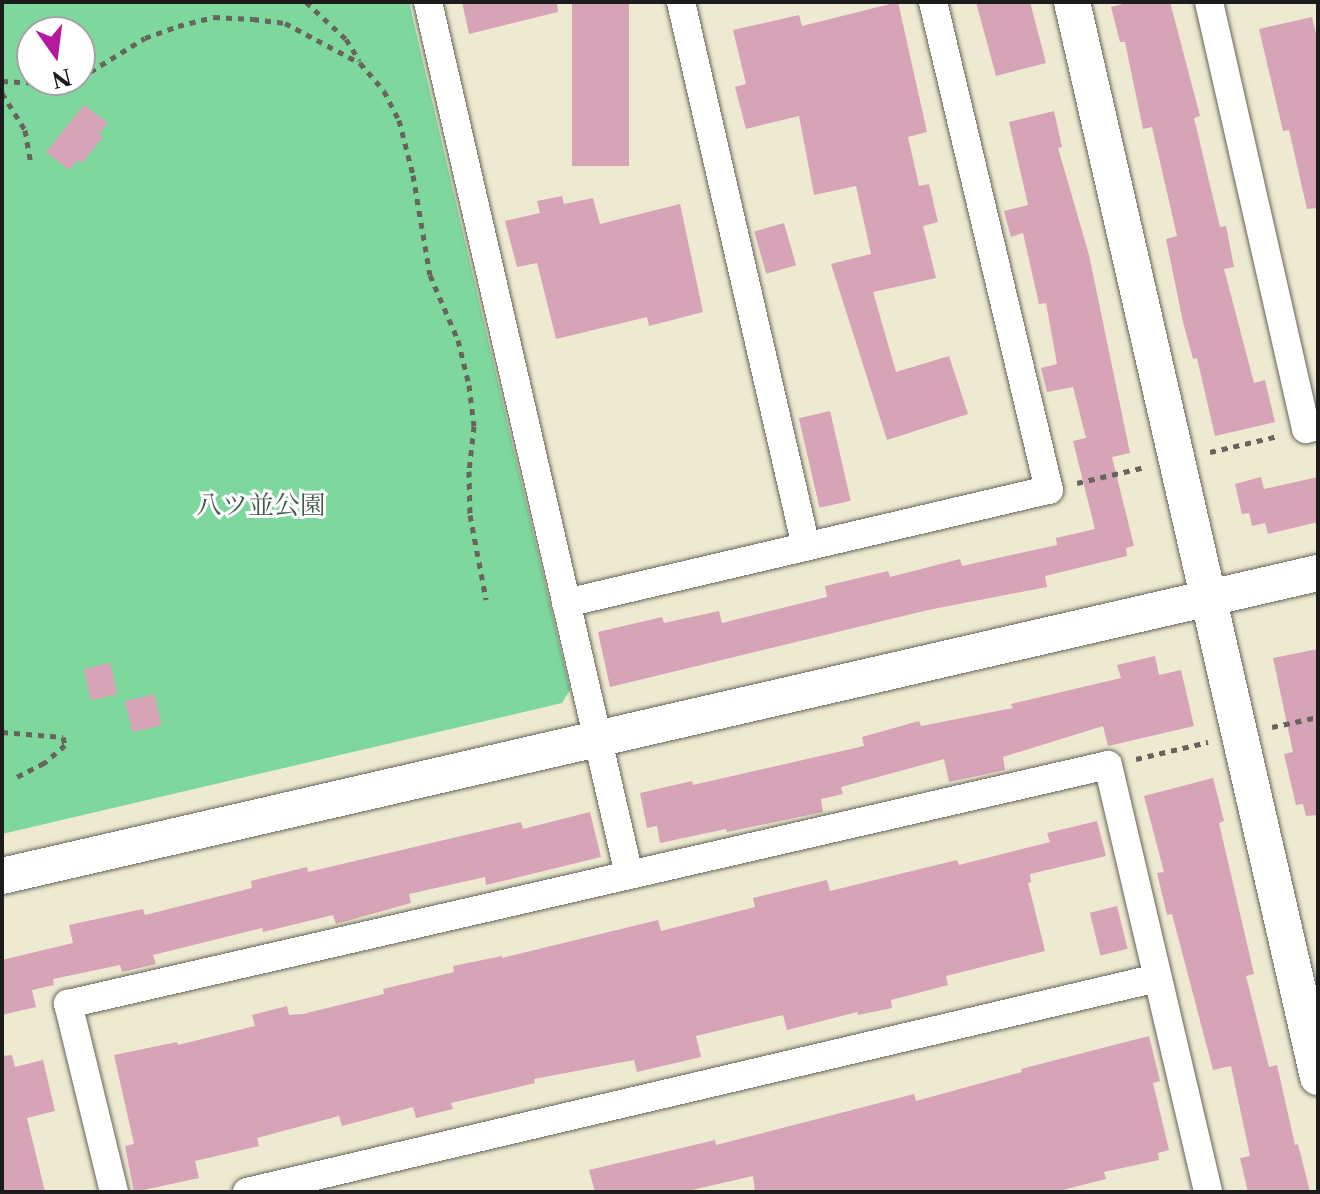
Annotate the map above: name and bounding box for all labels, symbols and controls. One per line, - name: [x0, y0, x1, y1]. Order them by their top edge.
- north arrow: [16, 16, 96, 96]
- text: N: [49, 62, 74, 93]
- park label: 八ツ並公園: [196, 490, 326, 522]

